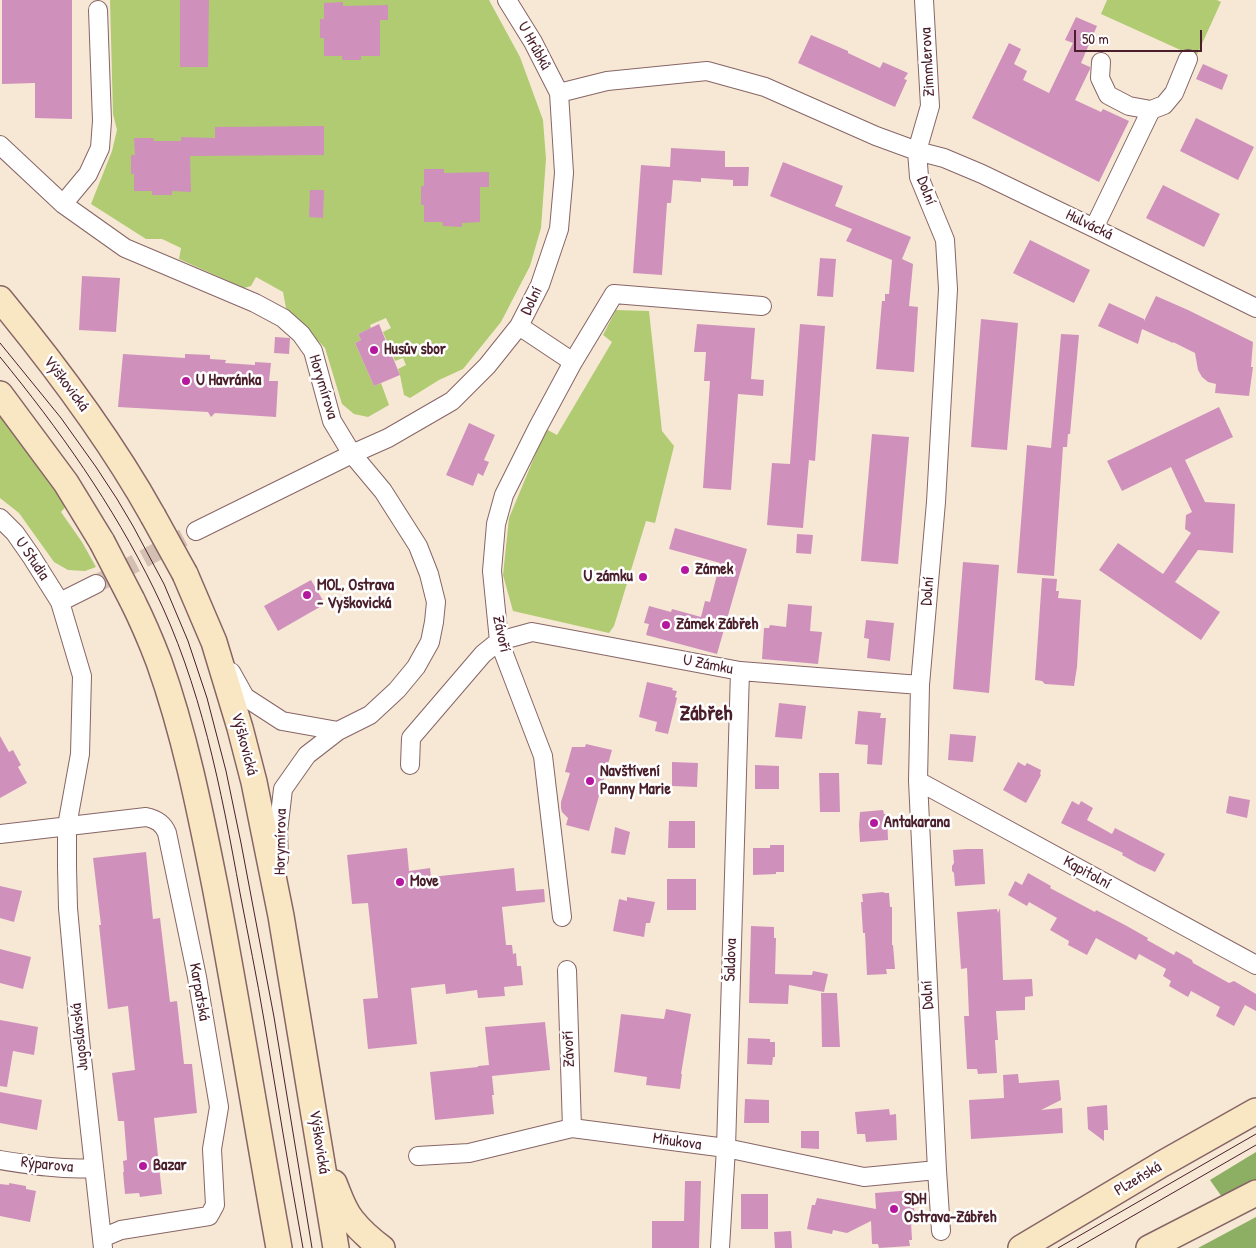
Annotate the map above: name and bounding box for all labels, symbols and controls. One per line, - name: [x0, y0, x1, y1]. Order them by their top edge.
- street label: U Hrůbků: [513, 19, 555, 73]
- scale bar: [1076, 20, 1204, 52]
- street label: Zimmlerova: [917, 27, 939, 97]
- text: 50 m: [1082, 28, 1109, 49]
- street label: Dolní: [912, 174, 940, 208]
- street label: Hulvácká: [1062, 205, 1116, 245]
- street label: Dolní: [517, 284, 547, 318]
- place label: Husův sbor: [384, 340, 446, 360]
- marker: Husův sbor: [368, 344, 380, 356]
- street label: Horymírova: [304, 352, 342, 422]
- street label: Výškovická: [39, 353, 93, 415]
- place label: U Havránka: [196, 371, 261, 391]
- marker: U Havránka: [180, 375, 192, 387]
- street label: U Studia: [11, 534, 53, 584]
- place label: Zámek: [695, 560, 733, 580]
- marker: Zámek: [679, 564, 691, 576]
- place label: U zámku: [583, 567, 633, 587]
- marker: U zámku: [637, 571, 649, 583]
- place label: MOL, Ostrava - Vyškovická: [317, 576, 394, 614]
- street label: Dolní: [917, 576, 939, 606]
- marker: MOL, Ostrava - Vyškovická: [301, 589, 313, 601]
- street label: Závoří: [488, 614, 514, 654]
- place label: Zámek Zábřeh: [676, 615, 758, 635]
- marker: Zámek Zábřeh: [660, 619, 672, 631]
- street label: U Zámku: [681, 651, 735, 679]
- district label: Zábřeh: [680, 701, 732, 727]
- street label: Výškovická: [226, 711, 262, 777]
- place label: Navštívení Panny Marie: [600, 762, 671, 800]
- marker: Navštívení Panny Marie: [584, 775, 596, 787]
- street label: Horymírova: [271, 809, 291, 875]
- place label: Antakarana: [884, 813, 950, 833]
- marker: Antakarana: [868, 817, 880, 829]
- street label: Kapitolní: [1060, 852, 1114, 894]
- place label: Move: [410, 872, 439, 892]
- marker: Move: [394, 876, 406, 888]
- street label: Šaldova: [721, 938, 741, 982]
- street label: Karpatská: [184, 962, 214, 1022]
- street label: Dolní: [918, 980, 938, 1010]
- street label: Jugoslávská: [67, 1002, 93, 1072]
- street label: Závoří: [559, 1030, 579, 1068]
- street label: Výškovická: [305, 1109, 333, 1175]
- street label: Mňukova: [651, 1129, 703, 1155]
- street label: Rýparova: [20, 1153, 74, 1177]
- place label: Bazar: [153, 1156, 187, 1176]
- street label: Plzeňská: [1111, 1158, 1165, 1200]
- marker: Bazar: [137, 1160, 149, 1172]
- place label: SDH Ostrava-Zábřeh: [904, 1190, 996, 1228]
- marker: SDH Ostrava-Zábřeh: [888, 1203, 900, 1215]

